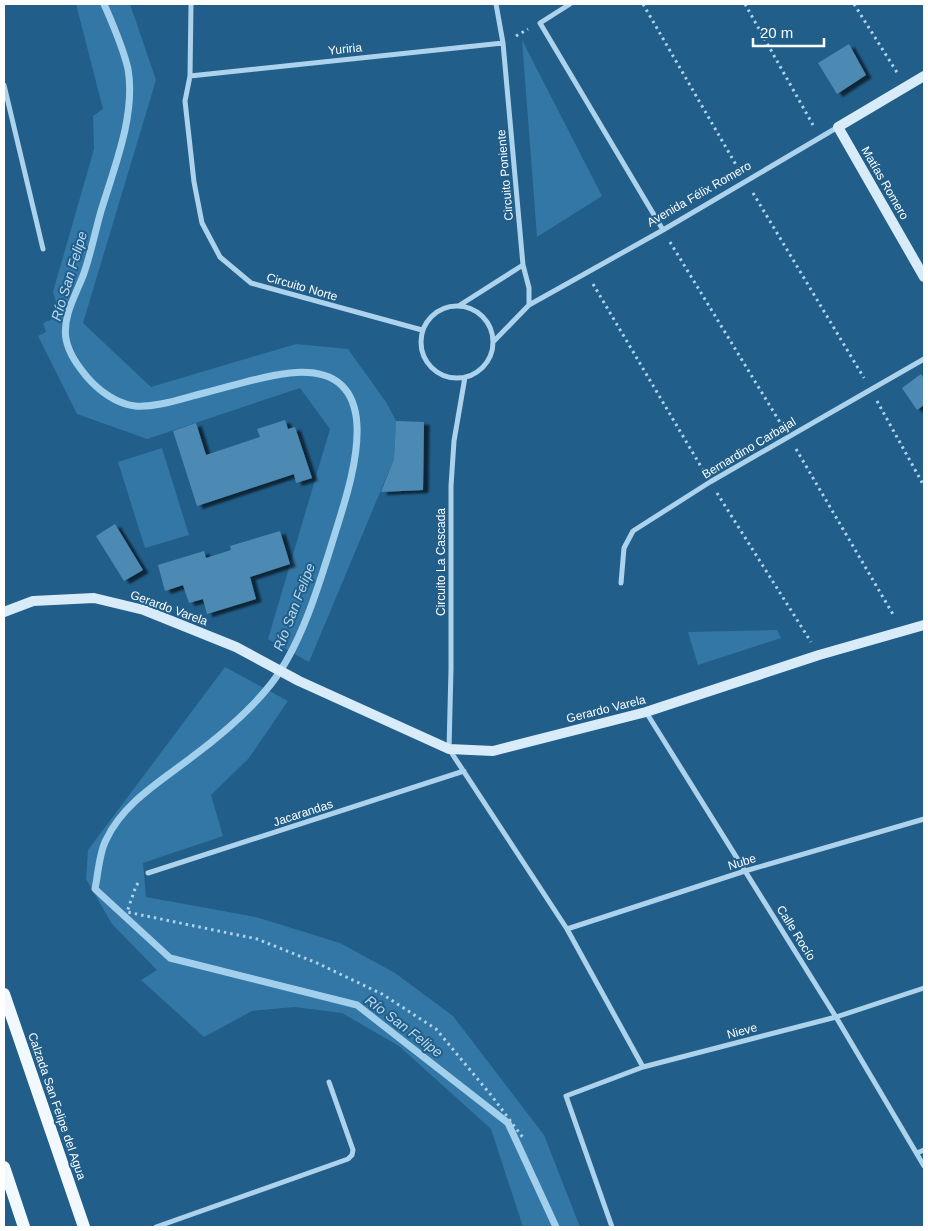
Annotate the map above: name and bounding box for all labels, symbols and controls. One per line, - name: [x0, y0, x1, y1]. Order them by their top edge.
- scale bar: [753, 15, 824, 47]
- text: 20 m: [760, 24, 793, 41]
- street label: Yuriria: [327, 40, 363, 58]
- street label: Circuito Poniente: [494, 129, 516, 221]
- street label: Matías Romero: [858, 144, 912, 222]
- street label: Avenida Félix Romero: [644, 158, 754, 230]
- water label: Río San Felipe: [48, 229, 90, 323]
- street label: Circuito Norte: [265, 270, 339, 304]
- street label: Bernardino Carbajal: [700, 415, 798, 481]
- street label: Circuito La Cascada: [434, 508, 448, 616]
- water label: Río San Felipe: [270, 561, 318, 653]
- street label: Gerardo Varela: [128, 588, 210, 629]
- street label: Gerardo Varela: [565, 692, 647, 726]
- street label: Jacarandas: [271, 797, 335, 829]
- street label: Nube: [726, 851, 758, 873]
- street label: Calle Rocío: [774, 903, 819, 963]
- water label: Río San Felipe: [362, 992, 446, 1060]
- street label: Nieve: [725, 1020, 759, 1042]
- street label: Calzada San Felipe del Agua: [25, 1031, 89, 1182]

